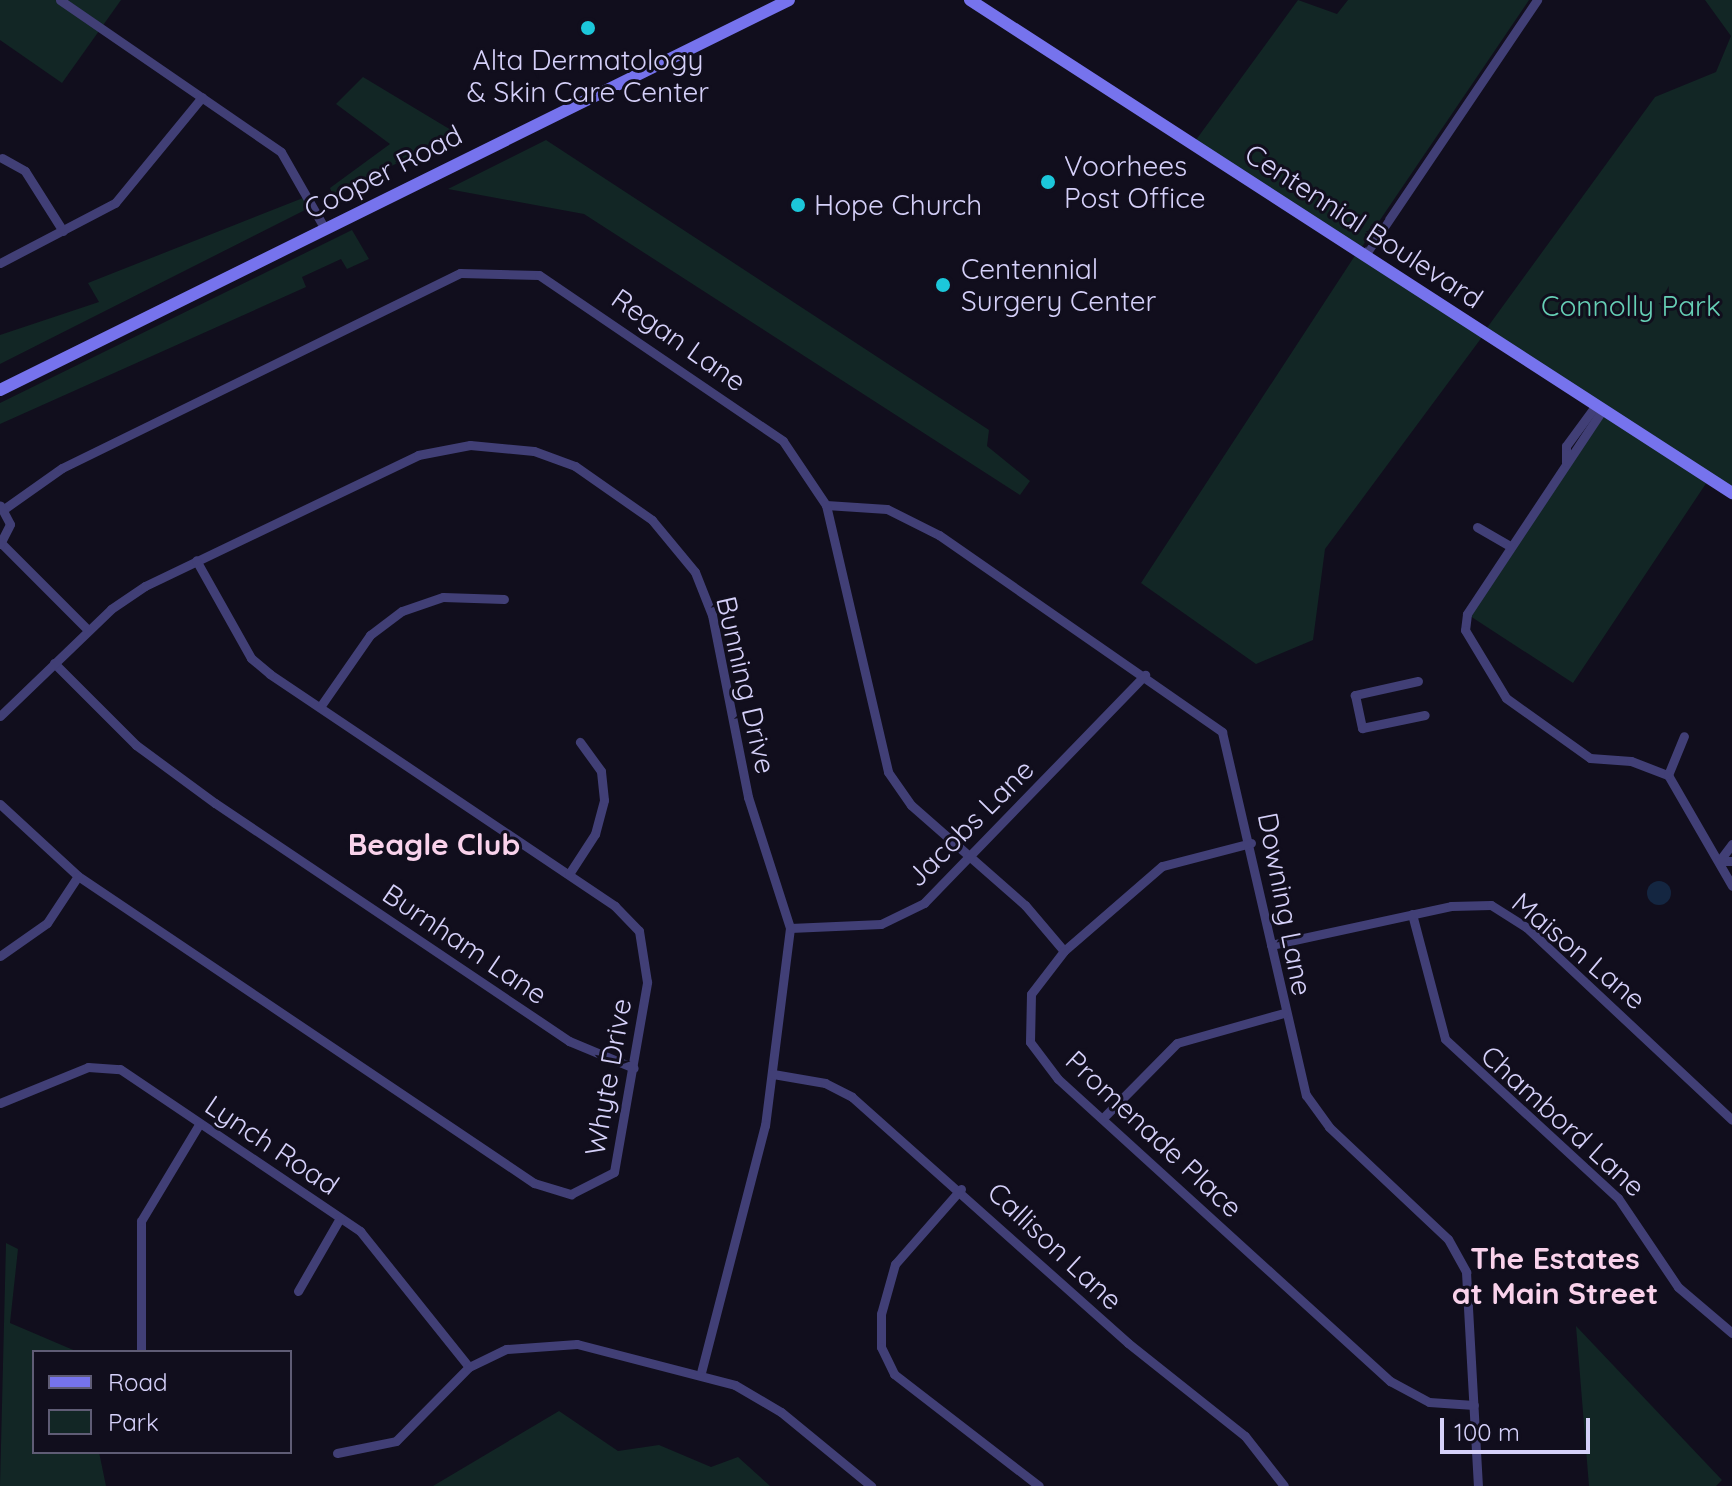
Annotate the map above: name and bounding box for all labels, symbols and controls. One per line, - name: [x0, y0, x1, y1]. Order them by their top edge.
- marker: Alta Dermatology & Skin Care Center: [577, 17, 599, 39]
- place label: Alta Dermatology & Skin Care Center: [467, 43, 709, 109]
- street label: Cooper Road: [298, 118, 468, 226]
- street label: Centennial Boulevard: [1239, 137, 1489, 315]
- place label: Voorhees Post Office: [1064, 149, 1205, 215]
- marker: Voorhees Post Office: [1039, 173, 1057, 191]
- place label: Hope Church: [814, 188, 982, 222]
- marker: Hope Church: [789, 196, 807, 214]
- place label: Centennial Surgery Center: [961, 252, 1156, 318]
- marker: Centennial Surgery Center: [932, 274, 954, 296]
- street label: Regan Lane: [605, 281, 753, 399]
- park label: Connolly Park: [1541, 289, 1721, 323]
- street label: Bunning Drive: [709, 593, 783, 777]
- street label: Jacobs Lane: [899, 752, 1041, 894]
- street label: Downing Lane: [1251, 810, 1319, 998]
- district label: Beagle Club: [348, 826, 520, 862]
- street label: Burnham Lane: [376, 877, 554, 1011]
- street label: Maison Lane: [1505, 885, 1653, 1017]
- street label: Whyte Drive: [578, 996, 638, 1158]
- street label: Chambord Lane: [1474, 1039, 1652, 1203]
- street label: Promenade Place: [1059, 1044, 1249, 1224]
- street label: Lynch Road: [199, 1088, 345, 1202]
- street label: Callison Lane: [981, 1175, 1129, 1317]
- district label: The Estates at Main Street: [1452, 1240, 1658, 1310]
- legend: [32, 1350, 292, 1454]
- text: Road: [108, 1367, 168, 1397]
- scale bar: [1444, 1402, 1594, 1452]
- text: Park: [108, 1407, 159, 1437]
- text: 100 m: [1454, 1417, 1520, 1447]

